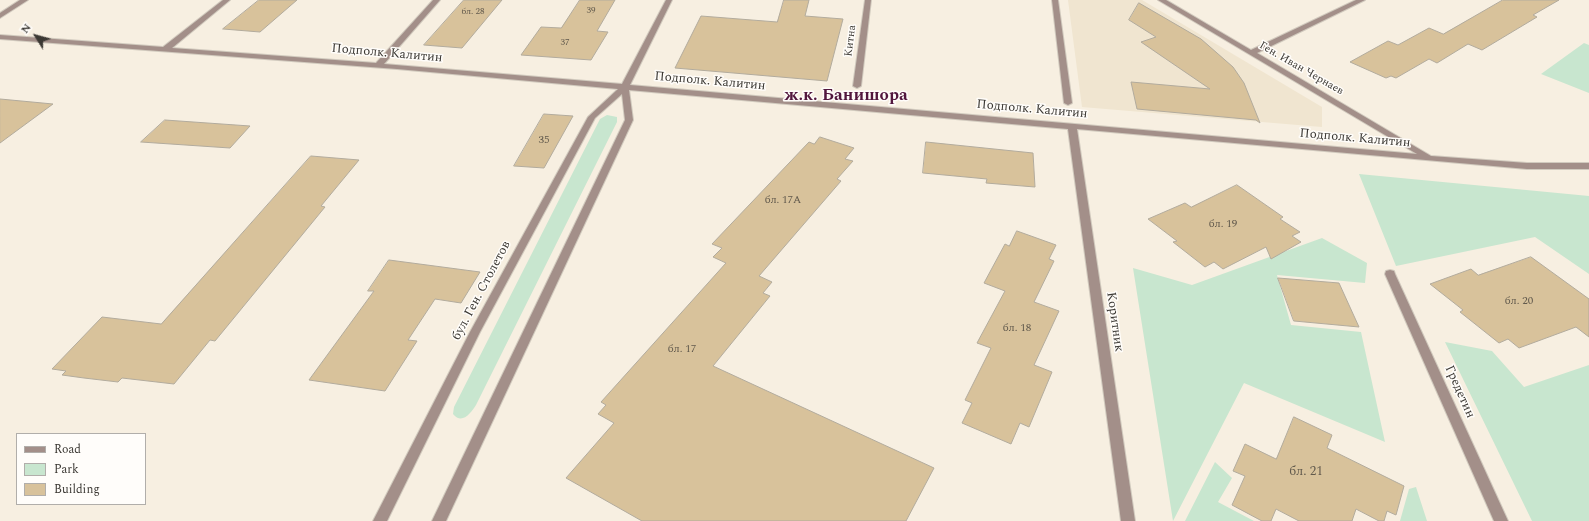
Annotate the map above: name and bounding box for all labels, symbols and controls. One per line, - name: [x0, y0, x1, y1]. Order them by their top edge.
- house number: 39: [587, 6, 595, 16]
- house number: бл. 28: [461, 7, 485, 17]
- north arrow: [16, 16, 56, 56]
- text: N: [17, 20, 36, 37]
- street label: Китна: [843, 24, 859, 58]
- house number: 37: [561, 38, 569, 48]
- street label: Ген. Иван Чернаев: [1257, 40, 1345, 98]
- street label: Подполк. Калитин: [331, 41, 443, 67]
- street label: Подполк. Калитин: [654, 69, 766, 95]
- district label: ж.к. Банишора: [784, 87, 908, 107]
- street label: Подполк. Калитин: [976, 97, 1088, 123]
- street label: Подполк. Калитин: [1299, 126, 1411, 152]
- house number: 35: [539, 134, 549, 148]
- house number: бл. 17А: [765, 194, 801, 208]
- house number: бл. 19: [1209, 218, 1237, 232]
- street label: бул. Ген. Столетов: [449, 239, 515, 343]
- street label: Коритник: [1102, 291, 1126, 353]
- house number: бл. 20: [1505, 295, 1533, 309]
- house number: бл. 18: [1003, 322, 1031, 336]
- house number: бл. 17: [668, 343, 696, 357]
- street label: Гредетин: [1440, 363, 1478, 421]
- legend: [16, 433, 146, 505]
- text: Road: [54, 440, 81, 459]
- text: Park: [54, 460, 79, 479]
- house number: бл. 21: [1289, 464, 1323, 480]
- text: Building: [54, 480, 100, 499]

